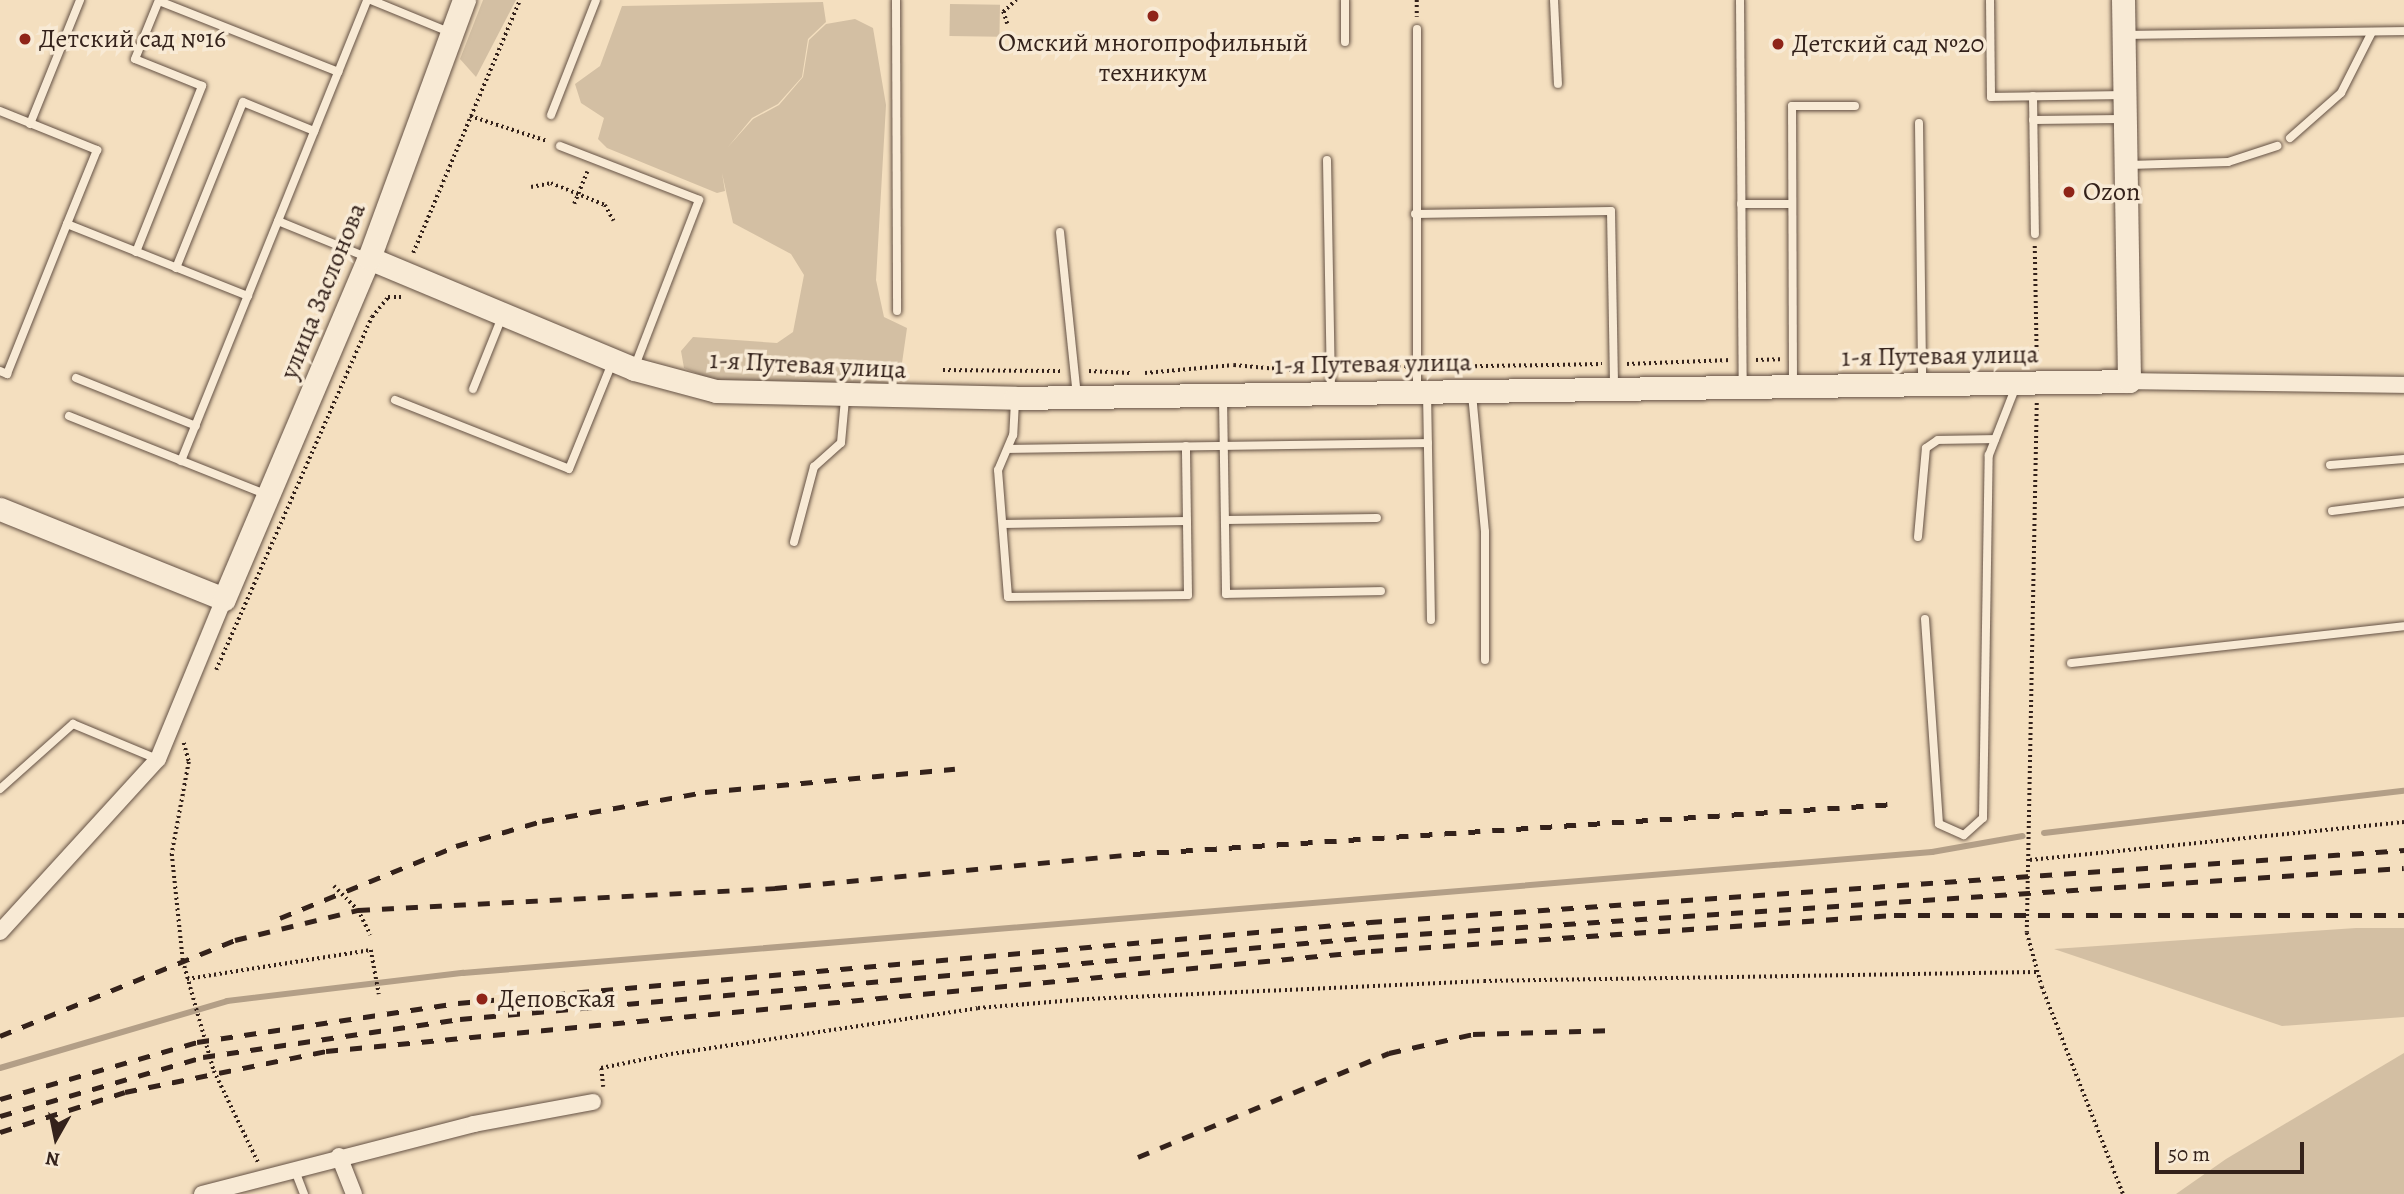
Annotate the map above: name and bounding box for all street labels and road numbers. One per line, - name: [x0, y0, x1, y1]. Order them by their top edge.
- street label: улица Заслонова: [273, 198, 373, 384]
- street label: 1-я Путевая улица: [1841, 339, 2039, 373]
- street label: 1-я Путевая улица: [709, 344, 907, 386]
- street label: 1-я Путевая улица: [1274, 347, 1472, 381]

